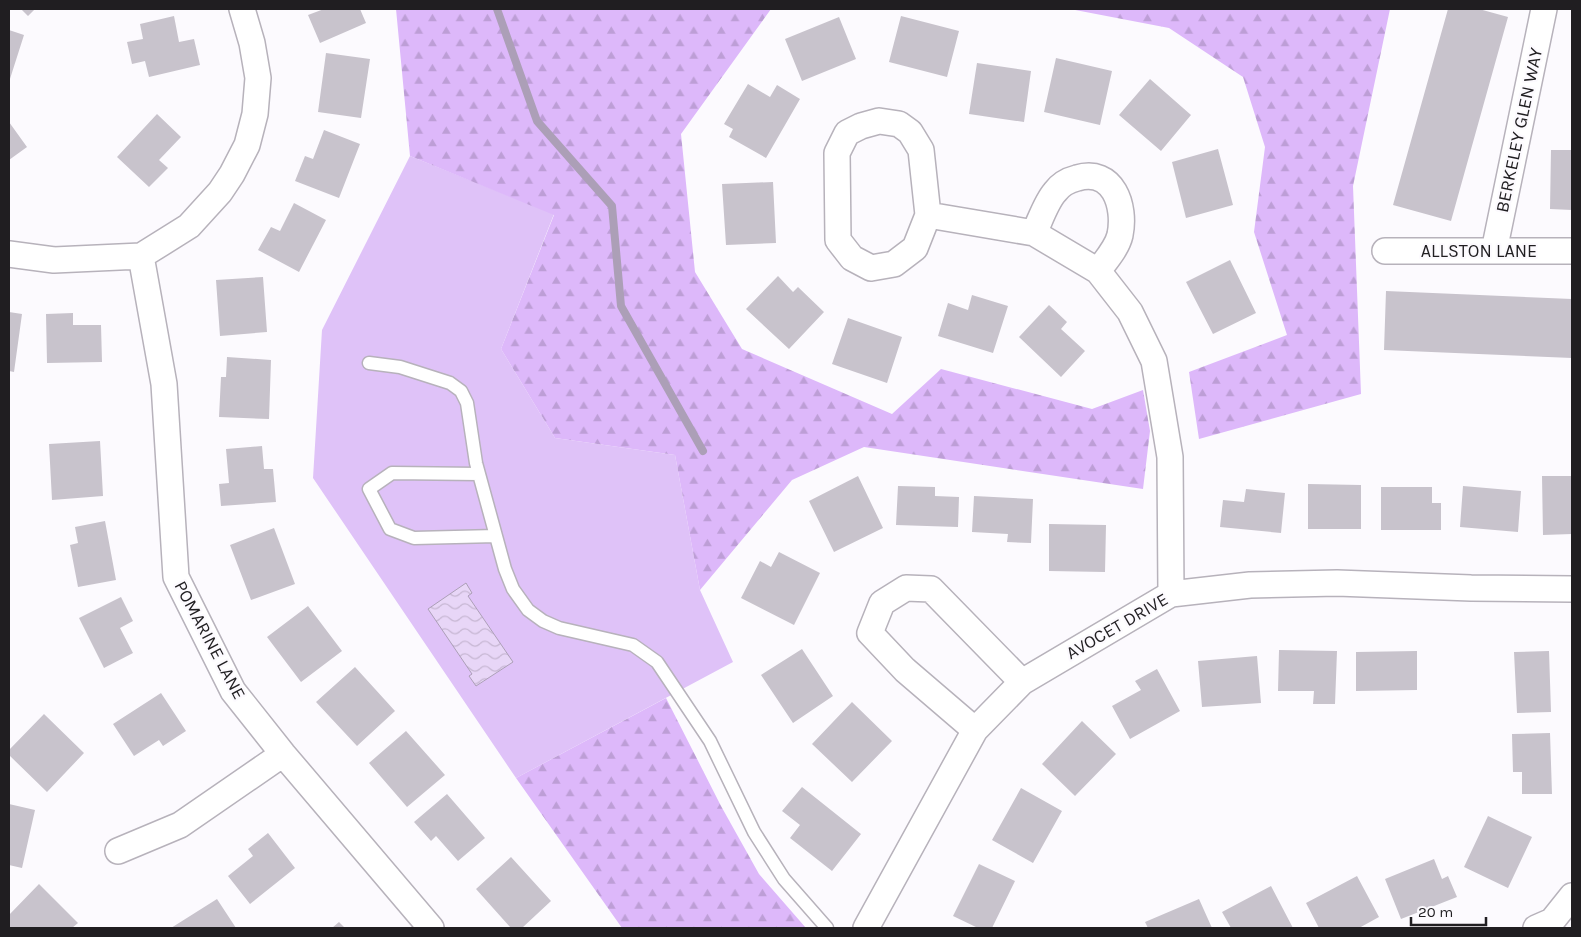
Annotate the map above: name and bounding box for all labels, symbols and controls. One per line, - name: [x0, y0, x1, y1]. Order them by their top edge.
- street label: BERKELEY GLEN WAY: [1491, 45, 1547, 214]
- street label: ALLSTON LANE: [1421, 240, 1537, 262]
- street label: POMARINE LANE: [170, 577, 250, 703]
- street label: AVOCET DRIVE: [1062, 588, 1172, 664]
- scale bar: [1411, 894, 1486, 926]
- text: 20 m: [1418, 903, 1453, 921]

